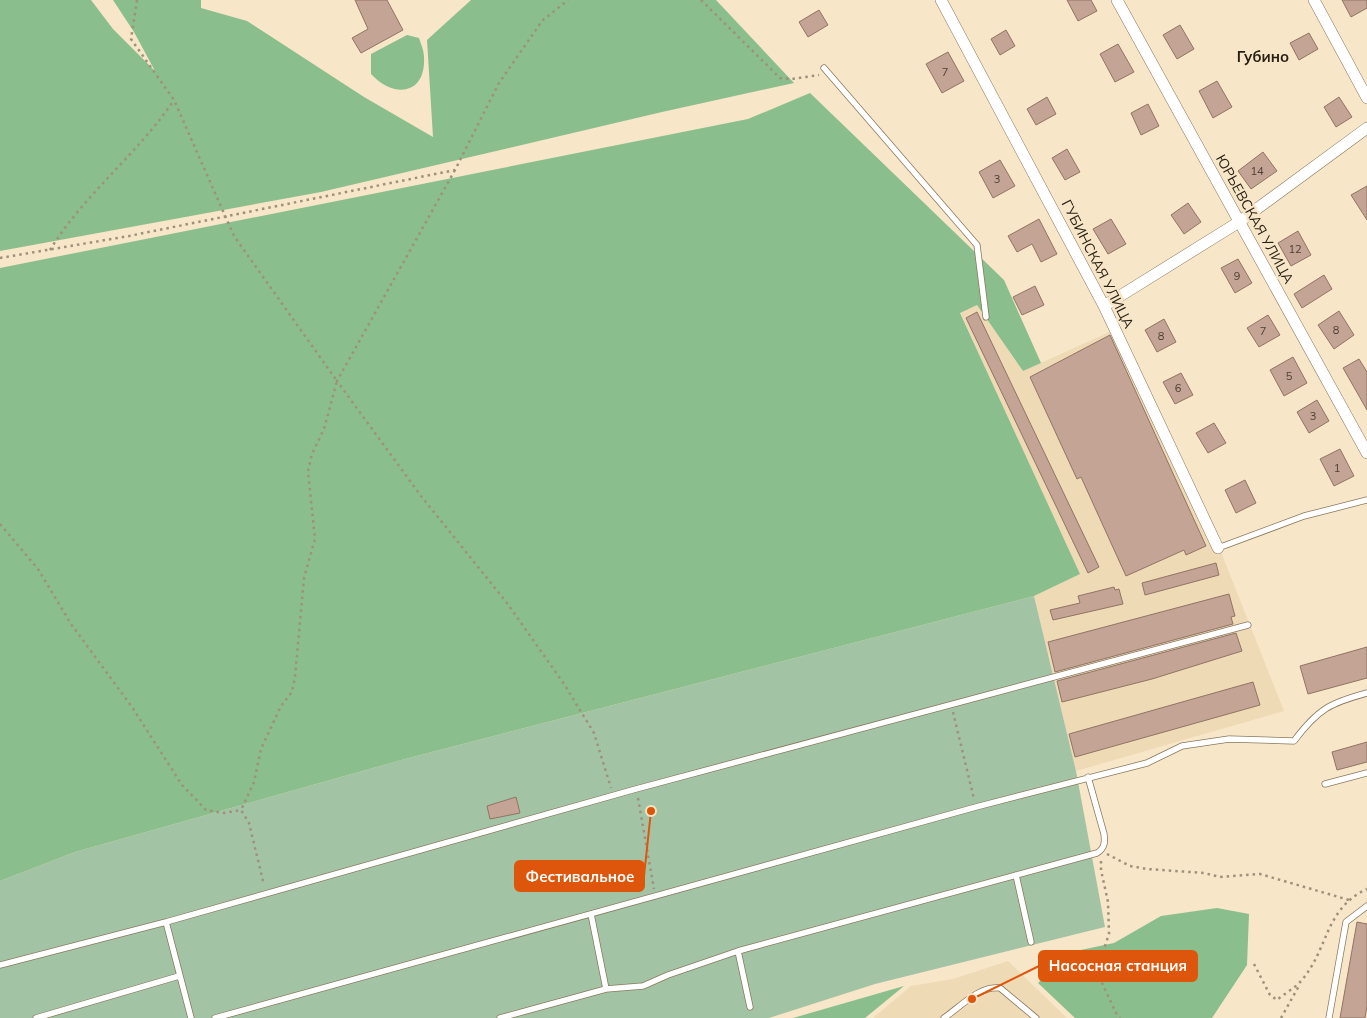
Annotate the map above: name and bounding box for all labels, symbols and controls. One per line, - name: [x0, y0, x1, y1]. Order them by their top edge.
- district label: Губино: [1237, 47, 1289, 66]
- house number: 7: [942, 65, 948, 79]
- street label: ЮРЬЕВСКАЯ УЛИЦА: [1212, 151, 1298, 287]
- house number: 14: [1250, 164, 1264, 178]
- house number: 3: [994, 172, 1000, 186]
- street label: ГУБИНСКАЯ УЛИЦА: [1058, 197, 1139, 332]
- house number: 12: [1288, 242, 1302, 256]
- house number: 9: [1234, 269, 1240, 283]
- house number: 8: [1333, 323, 1340, 337]
- house number: 7: [1260, 324, 1266, 338]
- house number: 8: [1158, 329, 1165, 343]
- house number: 5: [1286, 369, 1293, 383]
- house number: 6: [1175, 381, 1182, 395]
- house number: 3: [1310, 409, 1316, 423]
- house number: 1: [1334, 461, 1340, 475]
- callout: Фестивальное: [515, 861, 644, 891]
- text: Фестивальное: [526, 867, 634, 886]
- callout: Насосная станция: [1039, 951, 1197, 981]
- text: Насосная станция: [1049, 956, 1187, 975]

